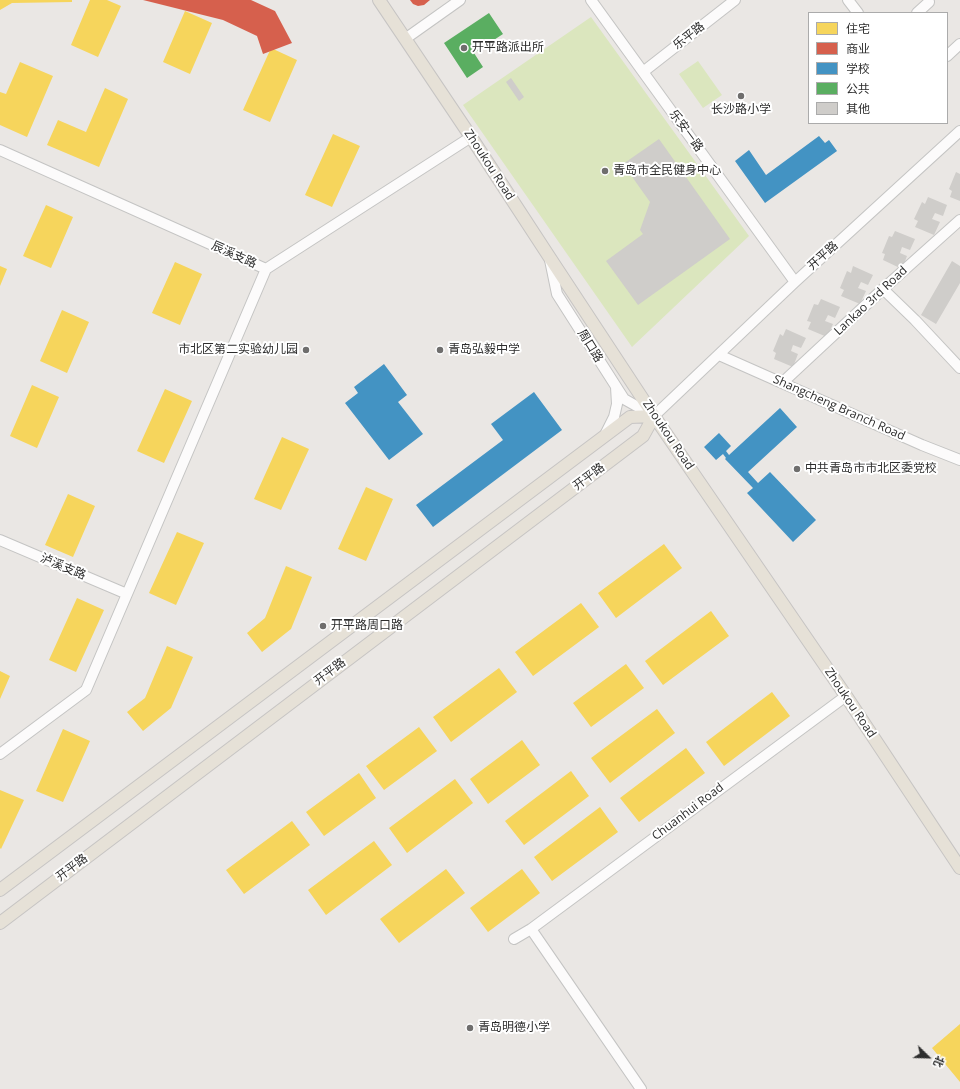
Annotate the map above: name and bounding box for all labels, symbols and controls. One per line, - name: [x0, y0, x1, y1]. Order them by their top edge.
- legend: [808, 12, 948, 124]
- street label: 乐平路: [670, 19, 708, 53]
- text: 住宅: [846, 20, 870, 37]
- text: 商业: [846, 40, 870, 57]
- place label: 开平路派出所: [472, 41, 544, 55]
- marker: 开平路派出所: [459, 43, 469, 53]
- text: 学校: [846, 60, 870, 77]
- text: 公共: [846, 80, 870, 97]
- marker: 长沙路小学: [736, 91, 746, 101]
- text: 其他: [846, 100, 870, 117]
- place label: 长沙路小学: [711, 103, 771, 117]
- street label: 乐安一路: [666, 107, 706, 155]
- street label: Zhoukou Road: [461, 127, 517, 203]
- place label: 青岛市全民健身中心: [613, 164, 721, 178]
- marker: 青岛市全民健身中心: [600, 166, 610, 176]
- street label: 辰溪支路: [209, 239, 259, 271]
- street label: 开平路: [805, 239, 841, 273]
- street label: Lankao 3rd Road: [832, 264, 910, 338]
- street label: 周口路: [574, 327, 606, 365]
- place label: 市北区第二实验幼儿园: [178, 343, 298, 357]
- place label: 青岛弘毅中学: [448, 343, 520, 357]
- marker: 市北区第二实验幼儿园: [301, 345, 311, 355]
- marker: 青岛弘毅中学: [435, 345, 445, 355]
- street label: Shangcheng Branch Road: [771, 372, 907, 444]
- street label: Zhoukou Road: [639, 397, 697, 473]
- street label: 开平路: [570, 460, 608, 494]
- place label: 中共青岛市市北区委党校: [805, 462, 937, 476]
- marker: 中共青岛市市北区委党校: [792, 464, 802, 474]
- street label: 泸溪支路: [38, 551, 88, 583]
- place label: 开平路周口路: [331, 619, 403, 633]
- marker: 开平路周口路: [318, 621, 328, 631]
- street label: 开平路: [311, 655, 349, 689]
- street label: Zhoukou Road: [821, 665, 879, 741]
- street label: Chuanhui Road: [649, 780, 727, 844]
- street label: 开平路: [53, 851, 91, 885]
- place label: 青岛明德小学: [478, 1021, 550, 1035]
- marker: 青岛明德小学: [465, 1023, 475, 1033]
- north arrow: [908, 1037, 948, 1077]
- text: 北: [930, 1054, 949, 1070]

